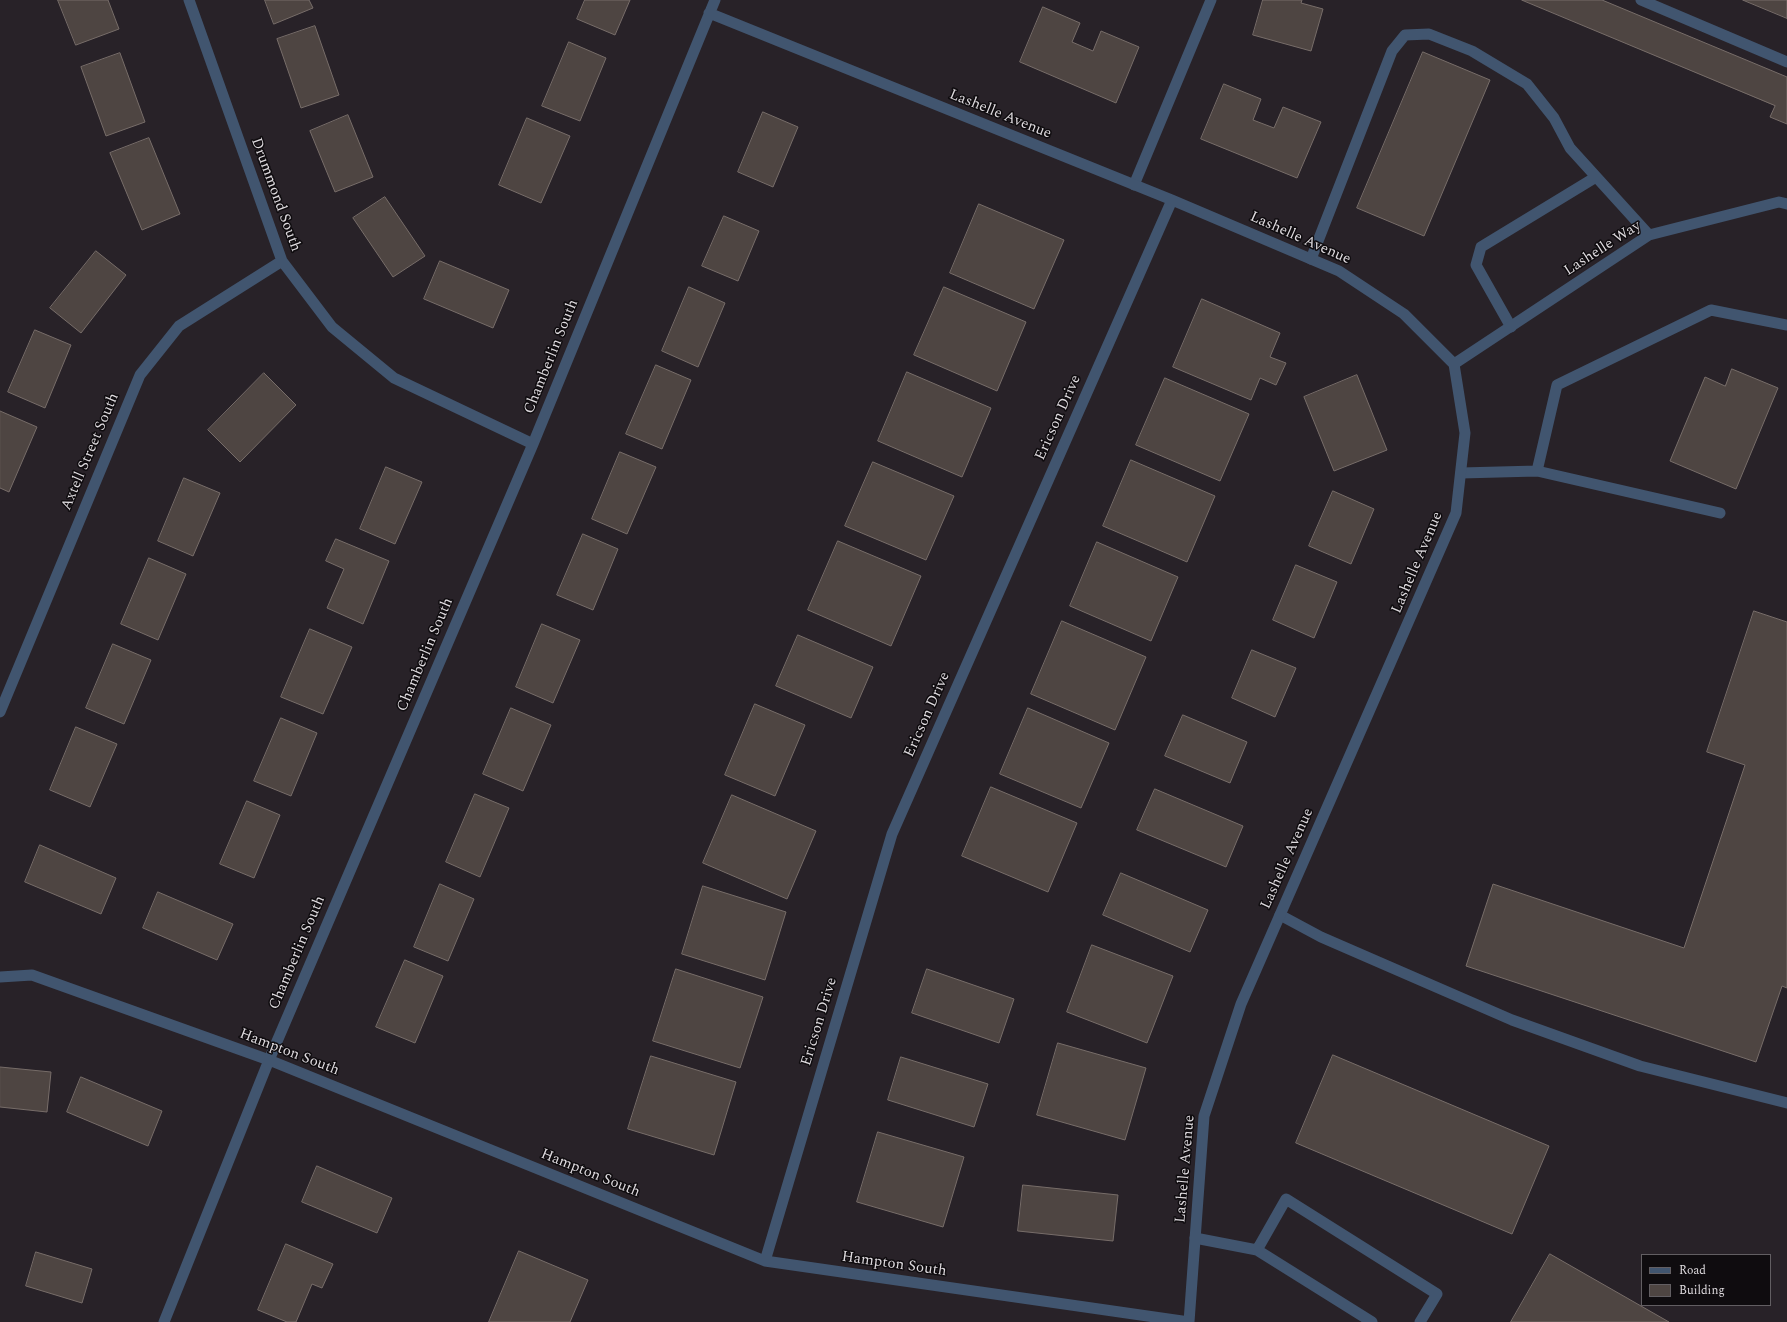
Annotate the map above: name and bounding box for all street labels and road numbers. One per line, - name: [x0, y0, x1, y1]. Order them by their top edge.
- street label: Lashelle Avenue: [946, 86, 1054, 144]
- street label: Drummond South: [246, 136, 304, 254]
- street label: Lashelle Avenue: [1247, 209, 1353, 269]
- street label: Lashelle Way: [1561, 217, 1645, 281]
- street label: Chamberlin South: [521, 297, 583, 417]
- street label: Ericson Drive: [1032, 373, 1086, 463]
- street label: Axtell Street South: [58, 391, 124, 513]
- street label: Lashelle Avenue: [1388, 509, 1448, 617]
- street label: Chamberlin South: [394, 595, 458, 715]
- street label: Ericson Drive: [901, 670, 955, 760]
- street label: Lashelle Avenue: [1258, 806, 1318, 912]
- street label: Chamberlin South: [266, 893, 330, 1013]
- street label: Ericson Drive: [798, 976, 842, 1068]
- street label: Hampton South: [236, 1026, 342, 1080]
- street label: Lashelle Avenue: [1172, 1114, 1200, 1224]
- street label: Hampton South: [538, 1146, 642, 1202]
- street label: Hampton South: [840, 1249, 948, 1281]

